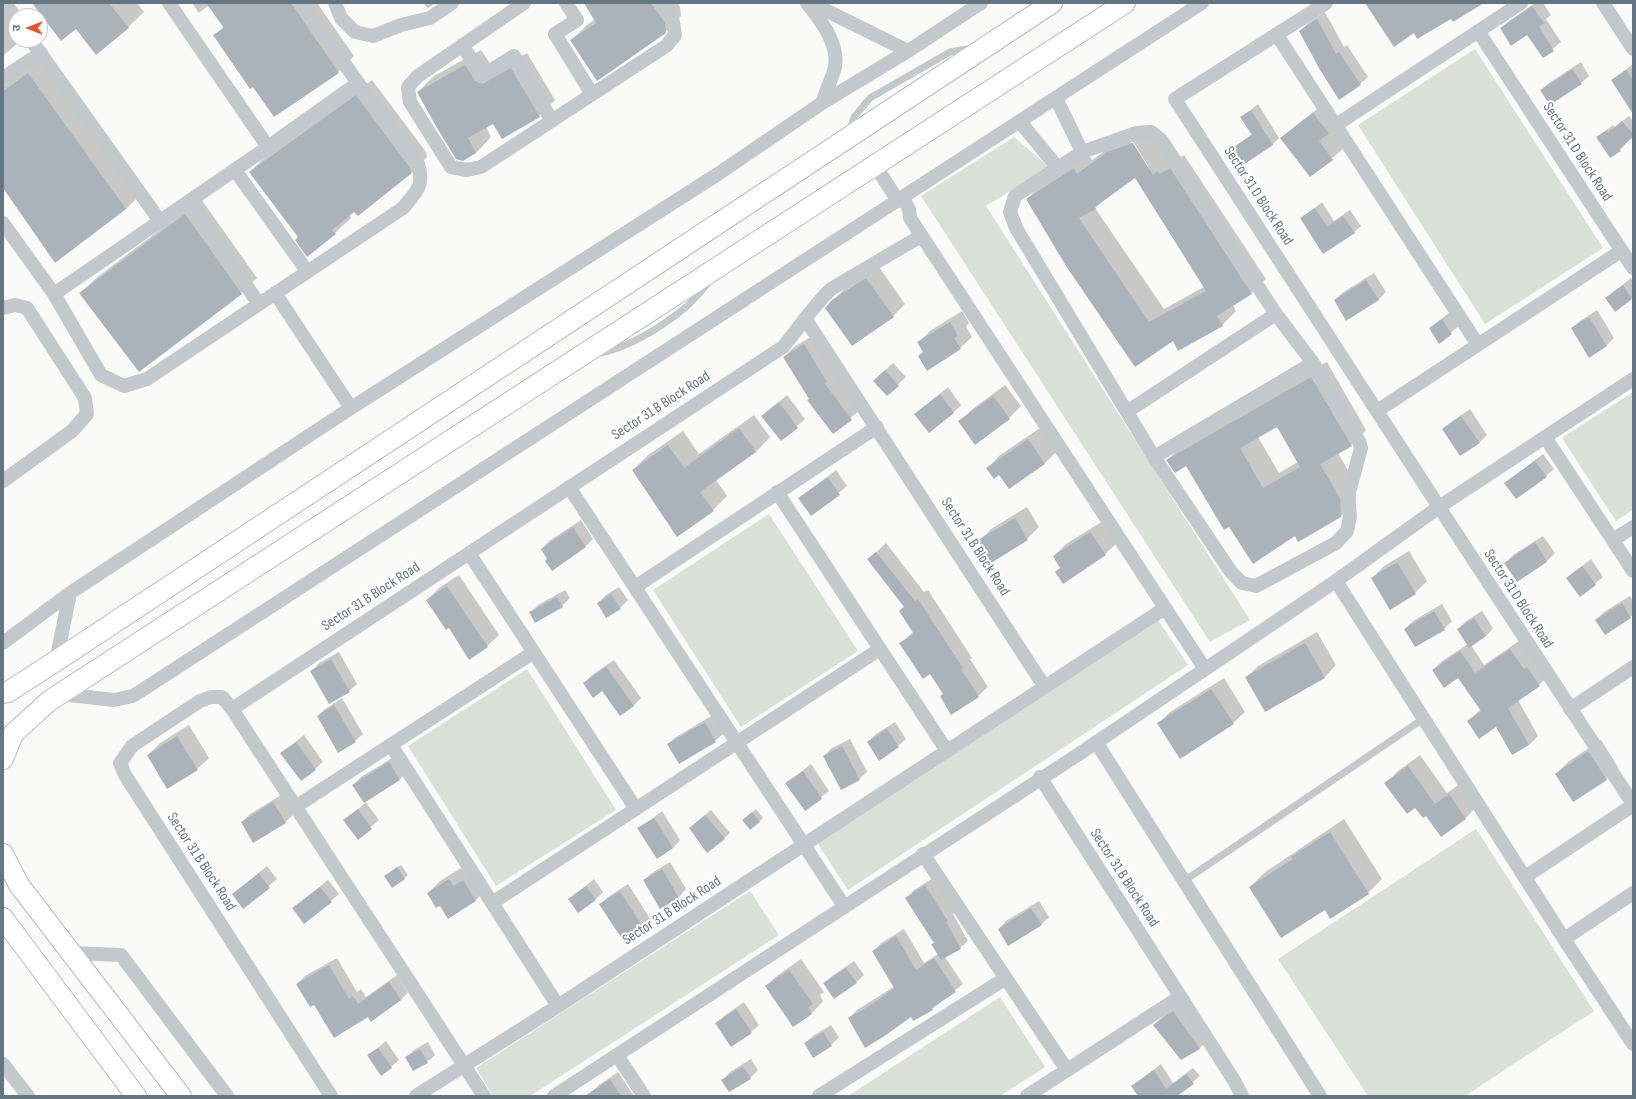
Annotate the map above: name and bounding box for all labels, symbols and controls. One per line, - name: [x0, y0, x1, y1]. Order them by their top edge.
- north arrow: [8, 8, 48, 48]
- text: उ: [10, 25, 23, 31]
- street label: Sector 31 D Block Road: [1538, 99, 1616, 205]
- street label: Sector 31 D Block Road: [1219, 143, 1297, 249]
- street label: Sector 31 B Block Road: [609, 368, 713, 444]
- street label: Sector 31 B Block Road: [937, 495, 1013, 599]
- street label: Sector 31 D Block Road: [1479, 546, 1557, 652]
- street label: Sector 31 B Block Road: [319, 559, 423, 635]
- street label: Sector 31 B Block Road: [163, 810, 239, 914]
- street label: Sector 31 B Block Road: [1086, 826, 1162, 930]
- street label: Sector 31 B Block Road: [620, 873, 724, 949]

